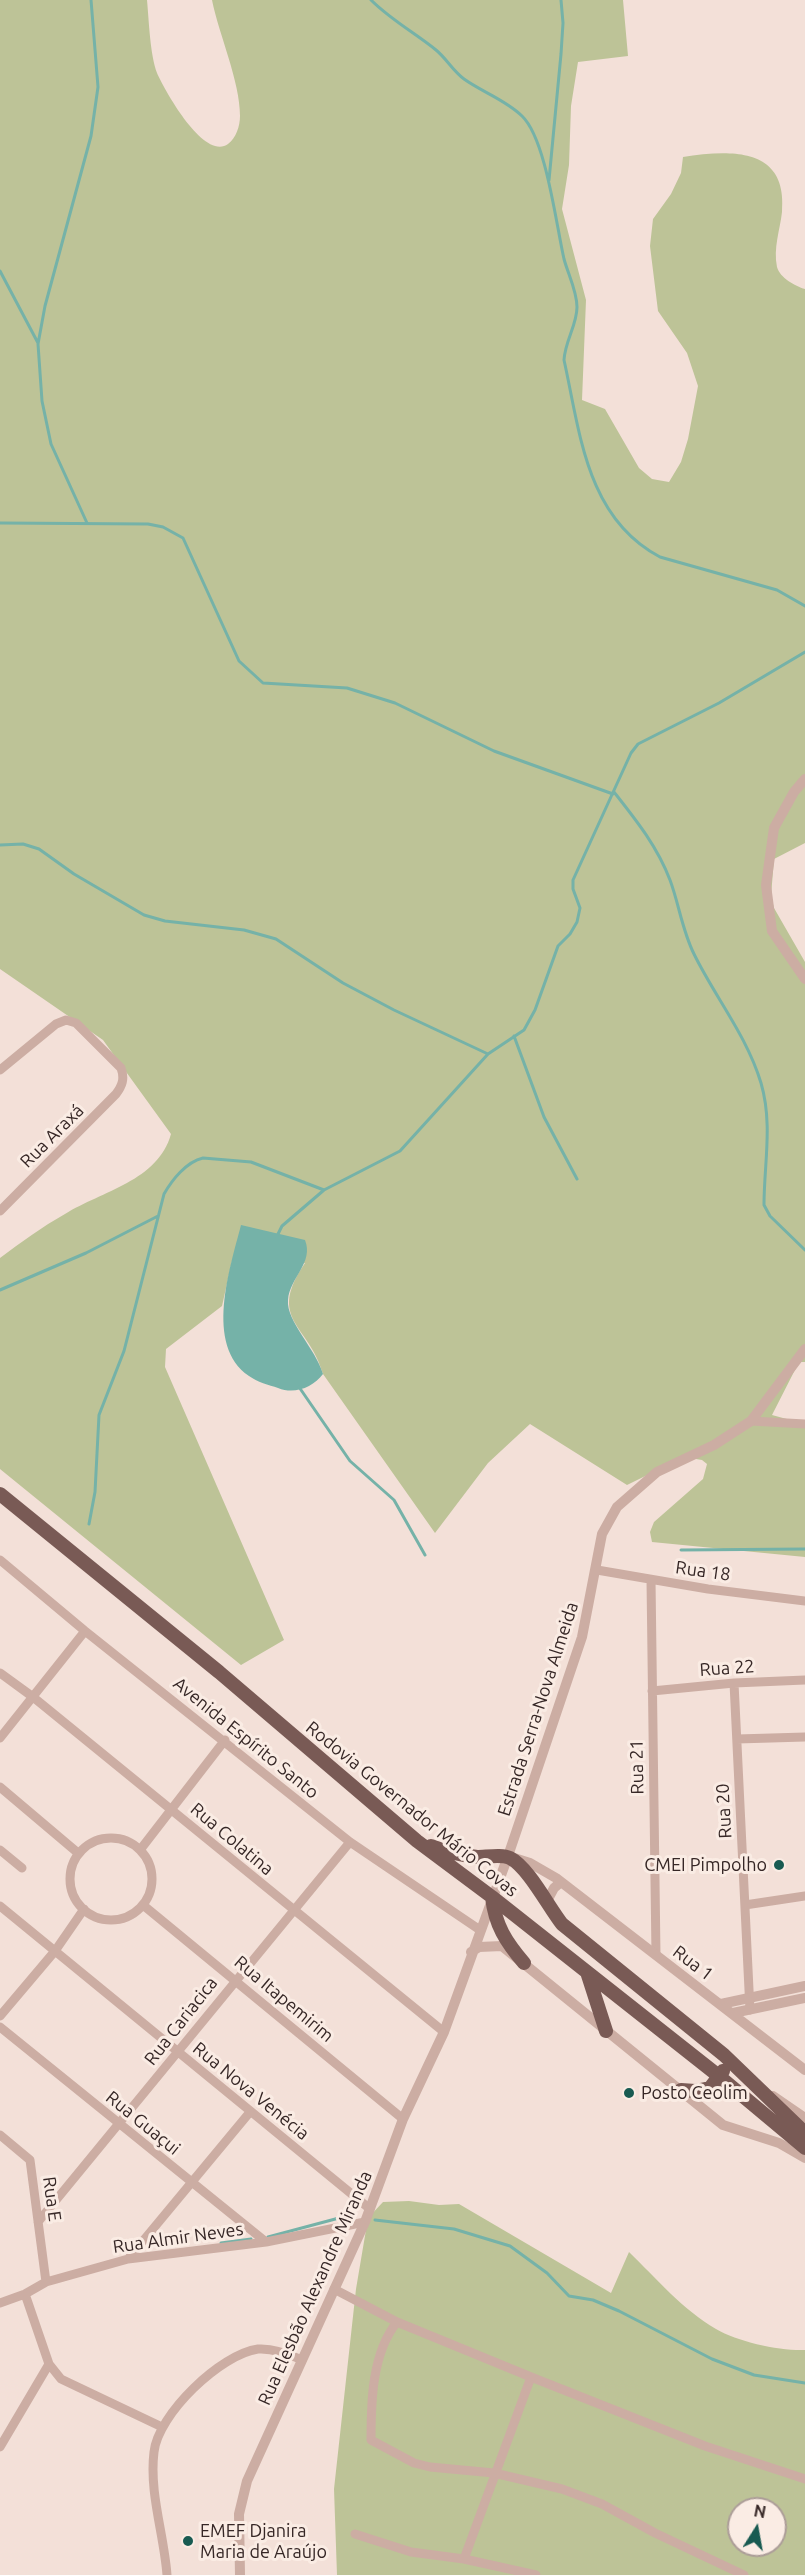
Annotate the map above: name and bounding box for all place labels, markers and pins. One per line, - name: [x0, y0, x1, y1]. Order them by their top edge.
- place label: CMEI Pimpolho: [644, 1854, 767, 1876]
- marker: CMEI Pimpolho: [772, 1858, 786, 1872]
- place label: Posto Ceolim: [641, 2082, 748, 2104]
- marker: Posto Ceolim: [622, 2086, 636, 2100]
- place label: EMEF Djanira Maria de Araújo: [200, 2520, 327, 2562]
- marker: EMEF Djanira Maria de Araújo: [181, 2534, 195, 2548]

